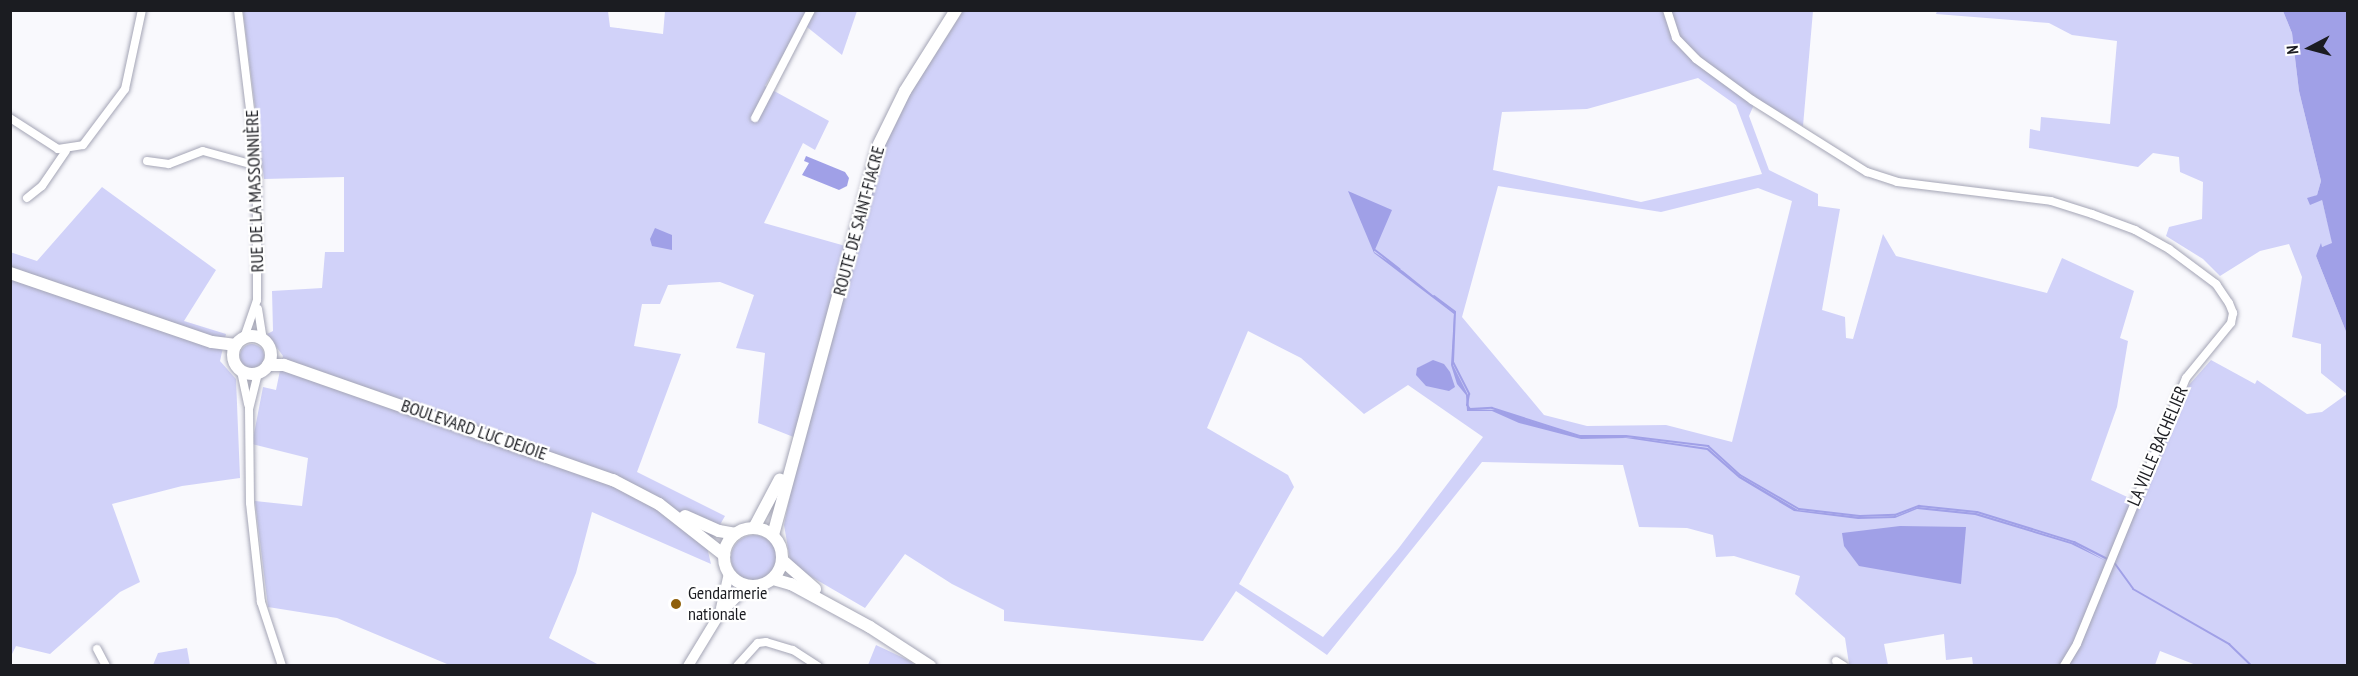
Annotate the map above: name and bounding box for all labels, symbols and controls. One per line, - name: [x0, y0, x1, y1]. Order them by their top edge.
- north arrow: [2280, 18, 2340, 78]
- text: N: [2282, 45, 2302, 55]
- street label: RUE DE LA MASSONNIÈRE: [241, 109, 269, 273]
- street label: ROUTE DE SAINT-FIACRE: [829, 144, 889, 298]
- street label: LA VILLE BACHELIER: [2123, 382, 2193, 510]
- street label: BOULEVARD LUC DEJOIE: [398, 395, 550, 465]
- place label: Gendarmerie nationale: [688, 583, 768, 626]
- marker: Gendarmerie nationale: [669, 597, 683, 611]

